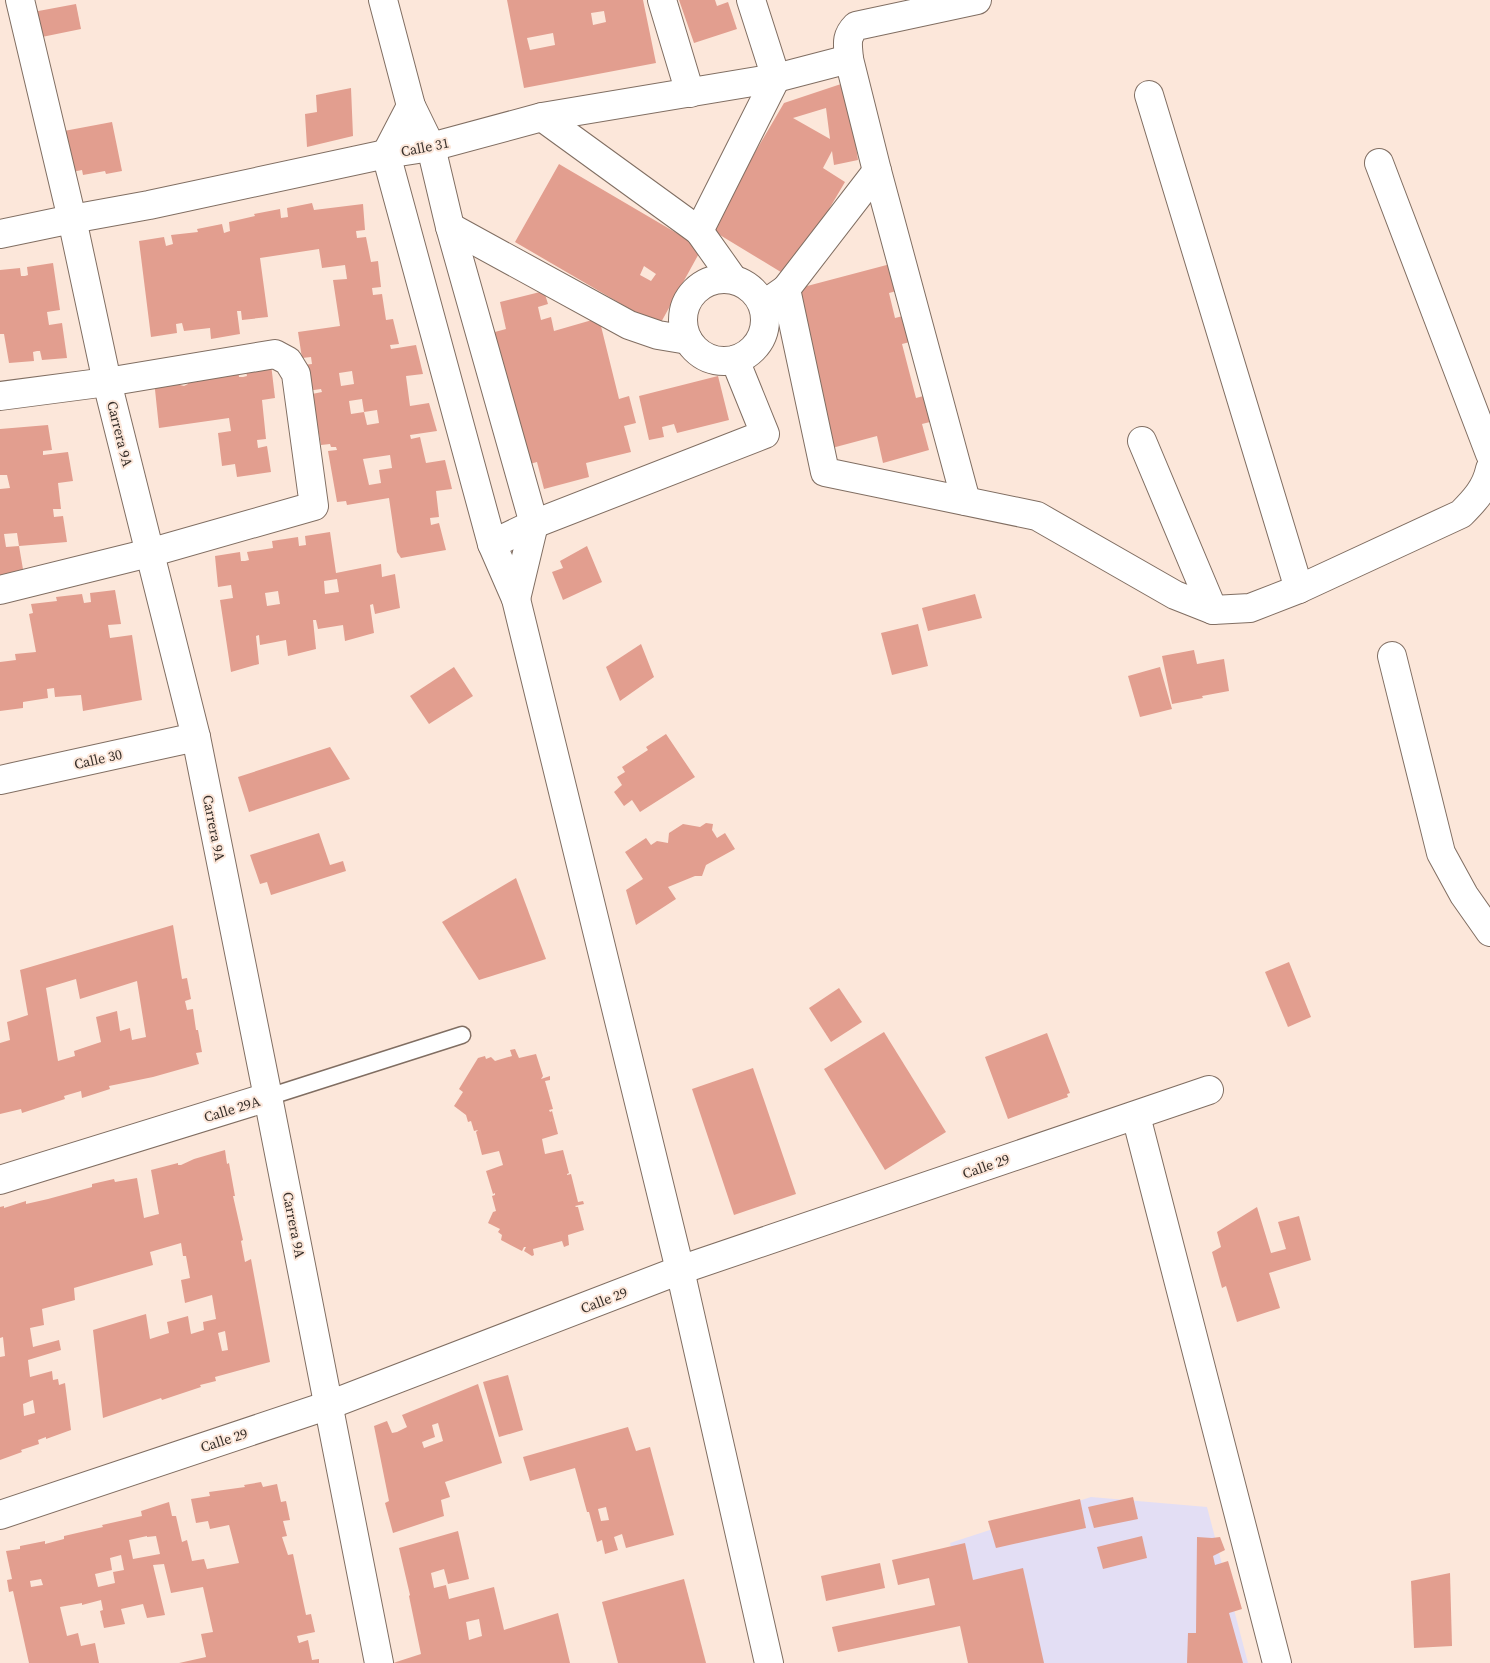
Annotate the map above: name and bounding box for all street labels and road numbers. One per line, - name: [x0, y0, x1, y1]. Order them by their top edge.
- street label: Calle 31: [399, 133, 451, 161]
- street label: Carrera 9A: [102, 399, 138, 470]
- street label: Calle 30: [72, 744, 124, 774]
- street label: Carrera 9A: [198, 793, 230, 864]
- street label: Calle 29A: [201, 1091, 263, 1127]
- street label: Calle 29: [960, 1149, 1012, 1183]
- street label: Carrera 9A: [278, 1190, 310, 1261]
- street label: Calle 29: [578, 1282, 630, 1318]
- street label: Calle 29: [198, 1423, 250, 1457]

